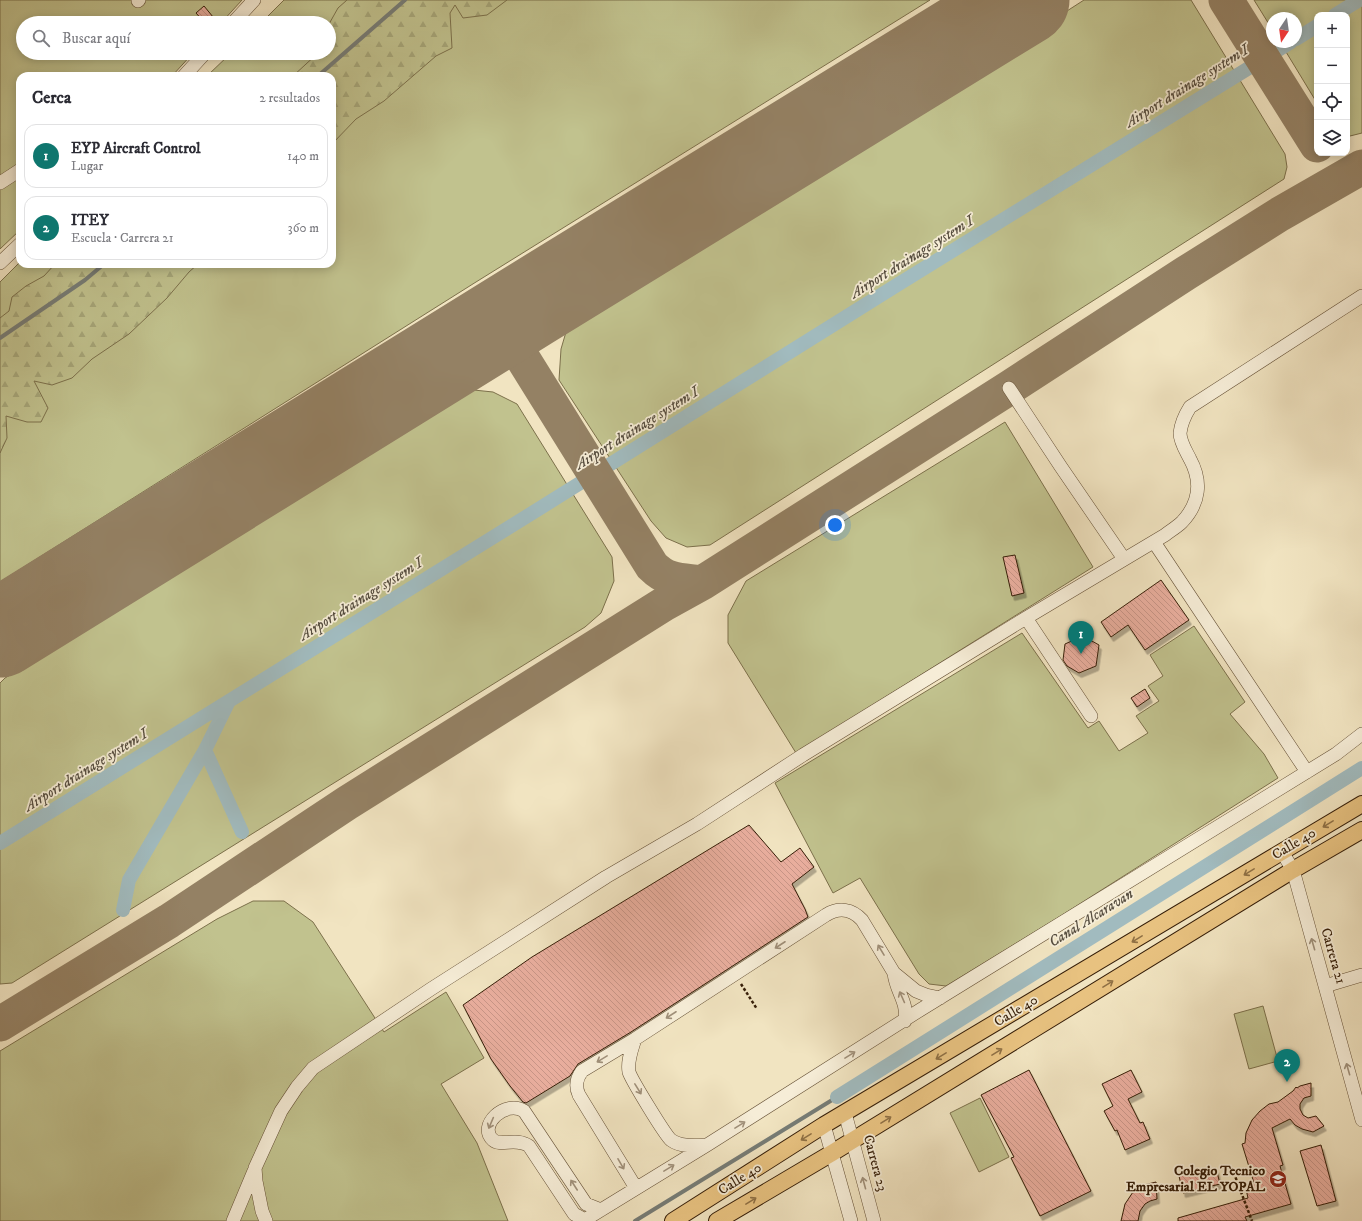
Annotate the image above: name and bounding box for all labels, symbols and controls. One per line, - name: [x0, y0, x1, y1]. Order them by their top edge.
- north arrow: [1266, 12, 1302, 48]
- map controls: [1314, 12, 1350, 156]
- button: +: [1314, 12, 1350, 48]
- search box: [16, 16, 336, 60]
- icon: search: [30, 27, 52, 49]
- text: Buscar aquí: [62, 29, 130, 48]
- water label: Airport drainage system I: [1120, 39, 1255, 133]
- button: −: [1314, 48, 1350, 84]
- button: locate: [1314, 84, 1350, 120]
- text: Cerca: [32, 87, 71, 109]
- text: 2 resultados: [259, 90, 320, 106]
- button: layers: [1314, 120, 1350, 156]
- text: EYP Aircraft Control: [71, 139, 200, 158]
- text: 1: [44, 148, 48, 164]
- text: 140 m: [287, 148, 319, 164]
- text: Lugar: [71, 158, 103, 174]
- water label: Airport drainage system I: [845, 210, 980, 304]
- text: ITEY: [71, 211, 109, 230]
- text: 2: [43, 220, 49, 236]
- text: 360 m: [288, 220, 319, 236]
- text: Escuela · Carrera 21: [71, 230, 173, 246]
- water label: Airport drainage system I: [570, 381, 705, 475]
- your location: [825, 515, 845, 535]
- water label: Airport drainage system I: [294, 552, 429, 646]
- pin: 1: [1068, 621, 1094, 654]
- water label: Airport drainage system I: [19, 723, 154, 817]
- one-way arrow: [1322, 821, 1334, 829]
- street label: Calle 40: [1269, 824, 1319, 864]
- one-way arrow: [1243, 868, 1255, 876]
- water label: Canal Alcaravan: [1045, 884, 1137, 952]
- street label: Carrera 21: [1316, 926, 1350, 986]
- one-way arrow: [1131, 935, 1143, 943]
- one-way arrow: [1309, 937, 1316, 950]
- one-way arrow: [775, 941, 786, 949]
- one-way arrow: [876, 944, 884, 956]
- one-way arrow: [1102, 979, 1114, 987]
- one-way arrow: [898, 991, 905, 1003]
- street label: Calle 40: [991, 991, 1041, 1031]
- one-way arrow: [665, 1012, 677, 1020]
- one-way arrow: [991, 1047, 1003, 1055]
- pin: 2: [1274, 1049, 1300, 1082]
- one-way arrow: [844, 1051, 856, 1059]
- one-way arrow: [935, 1052, 947, 1060]
- one-way arrow: [597, 1055, 608, 1063]
- one-way arrow: [1344, 1063, 1351, 1076]
- one-way arrow: [634, 1083, 642, 1094]
- one-way arrow: [880, 1115, 892, 1123]
- one-way arrow: [487, 1117, 495, 1129]
- one-way arrow: [734, 1120, 746, 1128]
- one-way arrow: [801, 1133, 812, 1141]
- street label: Carrera 23: [859, 1133, 891, 1193]
- one-way arrow: [618, 1158, 626, 1170]
- street label: Calle 40: [715, 1159, 765, 1199]
- place label: Colegio Tecnico Empresarial EL YOPAL: [1126, 1162, 1266, 1196]
- one-way arrow: [663, 1164, 674, 1172]
- school or university icon: Colegio Tecnico Empresarial EL YOPAL: [1268, 1169, 1288, 1189]
- one-way arrow: [860, 1177, 867, 1190]
- one-way arrow: [569, 1179, 578, 1190]
- one-way arrow: [745, 1197, 757, 1205]

